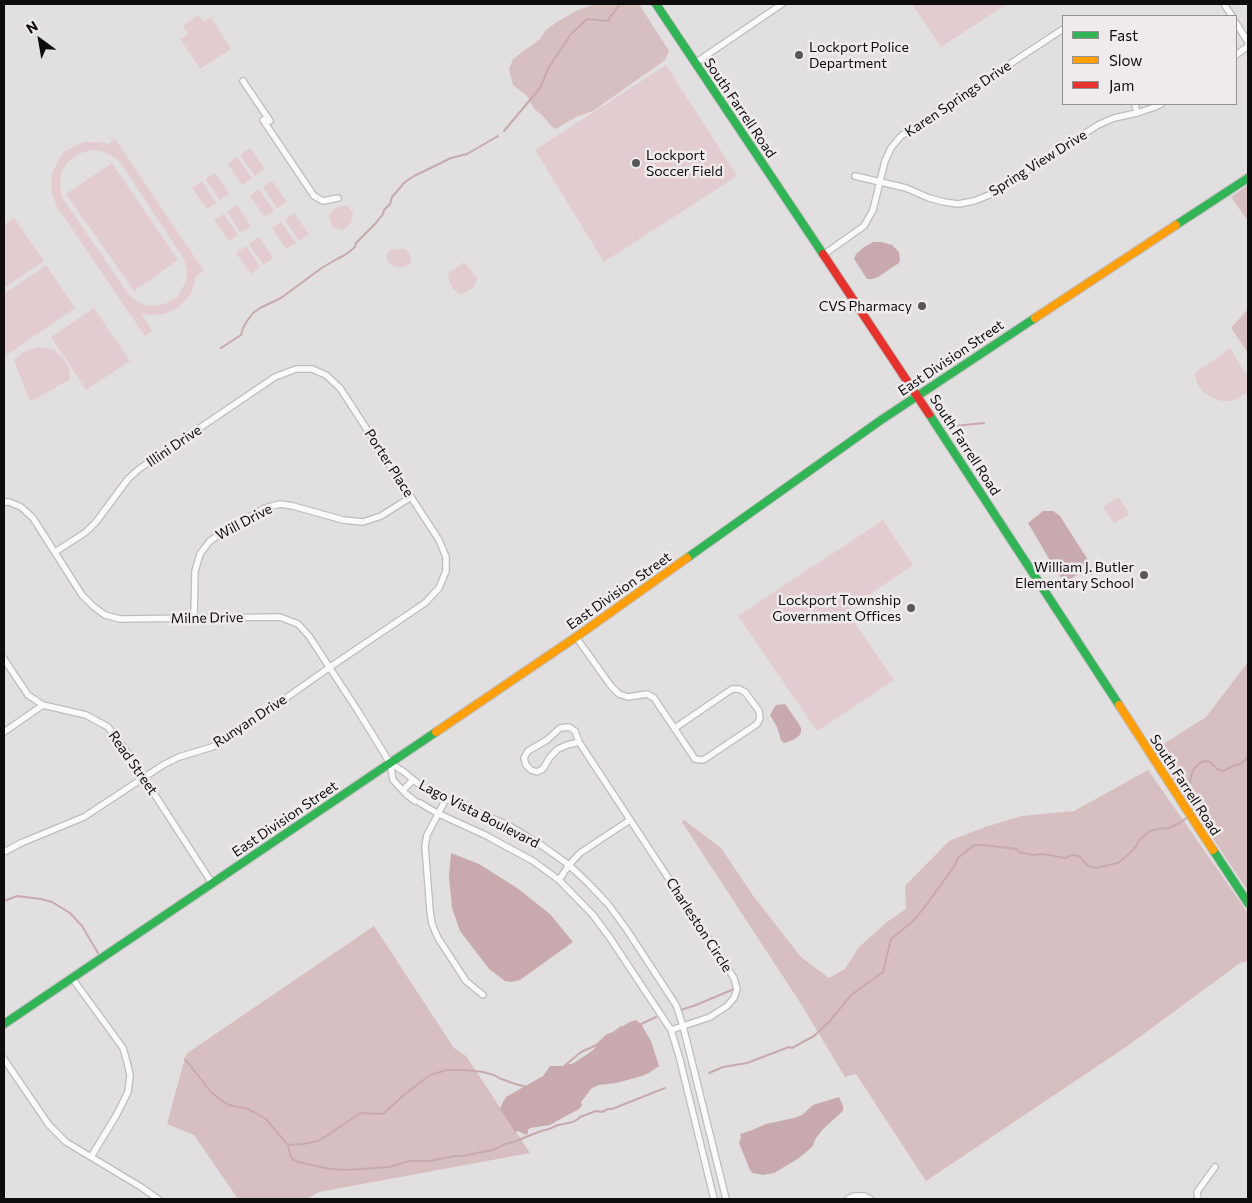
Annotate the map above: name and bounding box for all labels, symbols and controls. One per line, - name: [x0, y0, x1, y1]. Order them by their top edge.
- north arrow: [15, 15, 65, 65]
- legend: [1062, 15, 1237, 105]
- text: N: [23, 17, 41, 37]
- text: Fast: [1109, 26, 1138, 44]
- place label: Lockport Police Department: [809, 39, 909, 72]
- marker: Lockport Police Department: [793, 49, 805, 61]
- text: Slow: [1109, 51, 1142, 69]
- street label: South Farrell Road: [700, 55, 780, 161]
- street label: Karen Springs Drive: [902, 57, 1014, 141]
- text: Jam: [1109, 76, 1134, 94]
- street label: Spring View Drive: [986, 126, 1090, 200]
- place label: Lockport Soccer Field: [646, 147, 723, 180]
- marker: Lockport Soccer Field: [630, 157, 642, 169]
- place label: CVS Pharmacy: [819, 298, 912, 314]
- marker: CVS Pharmacy: [916, 300, 928, 312]
- street label: East Division Street: [895, 316, 1007, 400]
- street label: South Farrell Road: [926, 391, 1004, 499]
- street label: Illini Drive: [143, 421, 205, 471]
- street label: Porter Place: [361, 426, 417, 500]
- street label: Will Drive: [213, 500, 275, 544]
- street label: East Division Street: [564, 549, 674, 633]
- place label: William J. Butler Elementary School: [1015, 559, 1134, 592]
- marker: William J. Butler Elementary School: [1138, 569, 1150, 581]
- place label: Lockport Township Government Offices: [772, 592, 901, 624]
- marker: Lockport Township Government Offices: [905, 602, 917, 614]
- street label: Milne Drive: [171, 609, 243, 627]
- street label: Runyan Drive: [210, 691, 290, 751]
- street label: Read Street: [105, 728, 161, 798]
- street label: South Farrell Road: [1146, 731, 1224, 839]
- street label: Lago Vista Boulevard: [416, 776, 542, 852]
- street label: East Division Street: [229, 777, 341, 861]
- street label: Charleston Circle: [662, 875, 736, 975]

